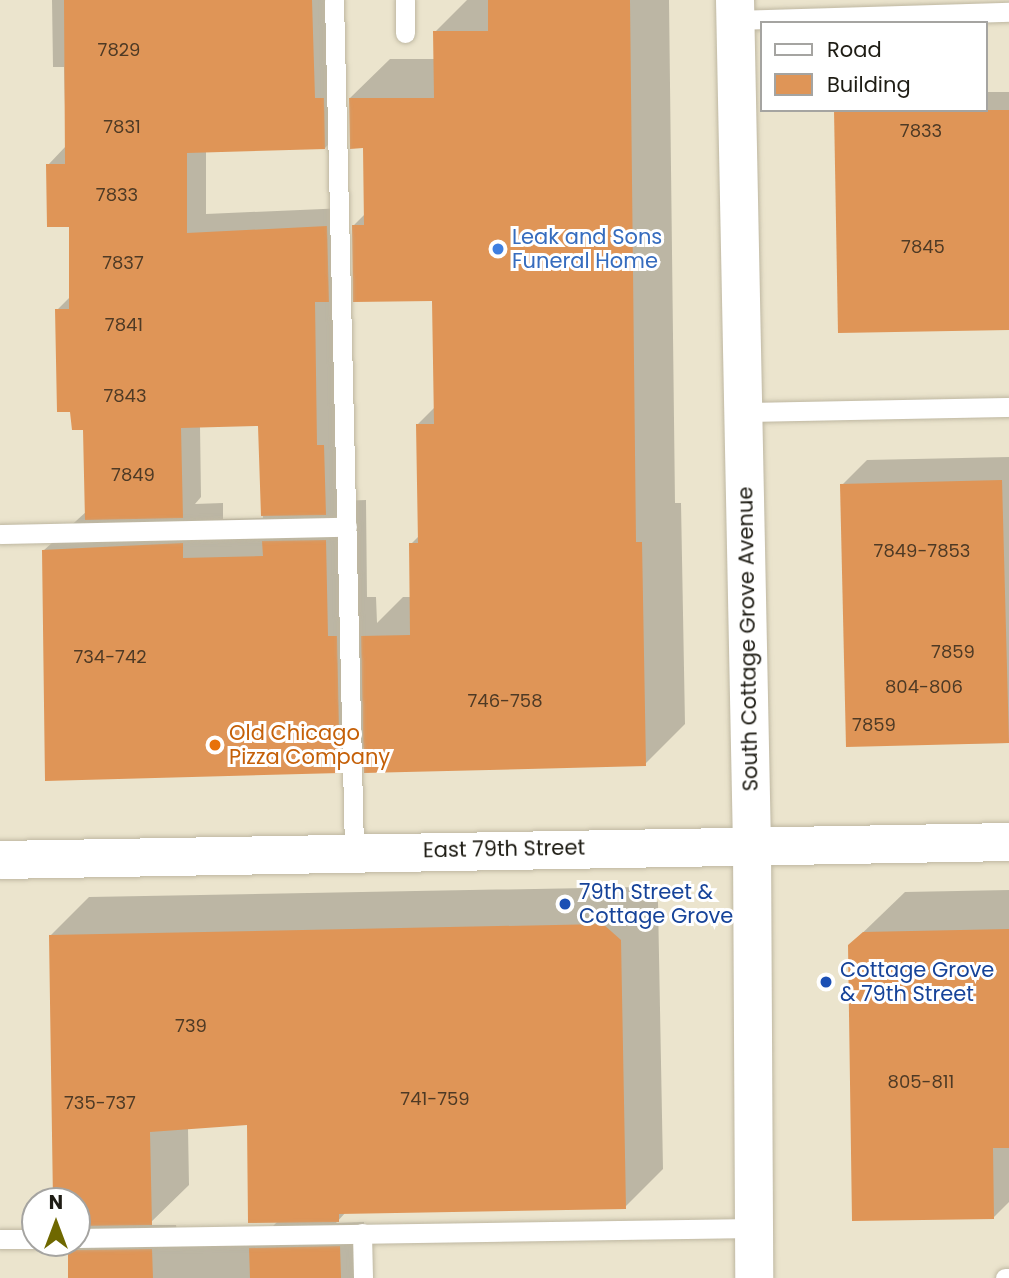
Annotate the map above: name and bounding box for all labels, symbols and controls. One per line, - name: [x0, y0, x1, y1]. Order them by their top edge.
- legend: [760, 21, 988, 112]
- text: Road: [827, 35, 882, 64]
- house number: 7829: [98, 39, 140, 61]
- text: Building: [827, 70, 911, 99]
- house number: 7831: [103, 116, 141, 138]
- house number: 7833: [900, 120, 942, 142]
- house number: 7833: [96, 184, 138, 206]
- place label: Leak and Sons Funeral Home: [512, 224, 662, 274]
- house number: 7845: [901, 236, 945, 258]
- marker: Leak and Sons Funeral Home: [490, 241, 506, 257]
- house number: 7837: [102, 252, 144, 274]
- house number: 7841: [105, 314, 143, 336]
- house number: 7843: [103, 385, 147, 407]
- house number: 7849: [111, 464, 155, 486]
- street label: South Cottage Grove Avenue: [733, 486, 763, 792]
- house number: 7849-7853: [874, 540, 970, 562]
- house number: 7859: [931, 641, 975, 663]
- house number: 734-742: [73, 646, 147, 668]
- house number: 804-806: [885, 676, 963, 698]
- house number: 746-758: [468, 690, 542, 712]
- house number: 7859: [852, 714, 896, 736]
- place label: Old Chicago Pizza Company: [229, 720, 390, 770]
- marker: Old Chicago Pizza Company: [207, 737, 223, 753]
- street label: East 79th Street: [423, 835, 585, 863]
- place label: 79th Street & Cottage Grove: [579, 879, 733, 929]
- marker: 79th Street & Cottage Grove: [557, 896, 573, 912]
- place label: Cottage Grove & 79th Street: [840, 957, 994, 1007]
- marker: Cottage Grove & 79th Street: [818, 974, 834, 990]
- house number: 739: [175, 1015, 207, 1037]
- house number: 805-811: [888, 1071, 954, 1093]
- house number: 741-759: [400, 1088, 470, 1110]
- house number: 735-737: [64, 1092, 136, 1114]
- north arrow: [21, 1187, 91, 1257]
- text: N: [49, 1189, 63, 1216]

